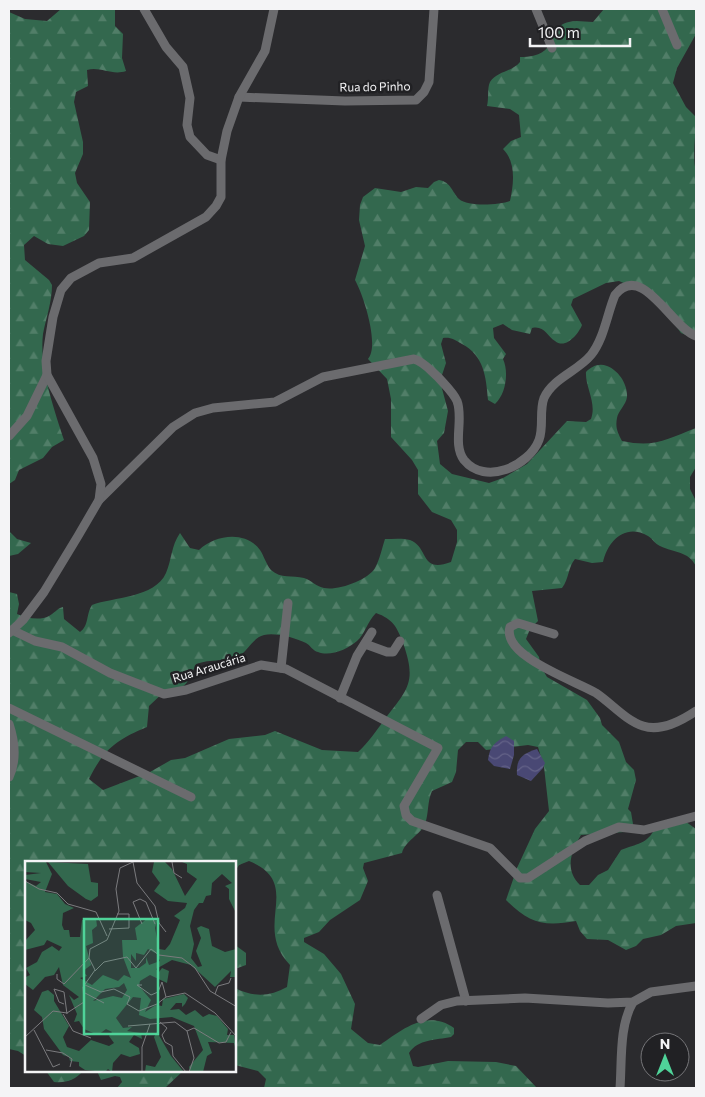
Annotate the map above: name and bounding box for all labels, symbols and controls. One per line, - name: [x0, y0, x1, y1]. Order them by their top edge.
- scale bar: [530, 15, 630, 47]
- text: 100 m: [538, 23, 580, 41]
- street label: Rua do Pinho: [339, 78, 411, 94]
- street label: Rua Araucária: [171, 649, 247, 685]
- inset map: [25, 861, 236, 1072]
- north arrow: [640, 1032, 690, 1082]
- text: N: [660, 1035, 670, 1052]

